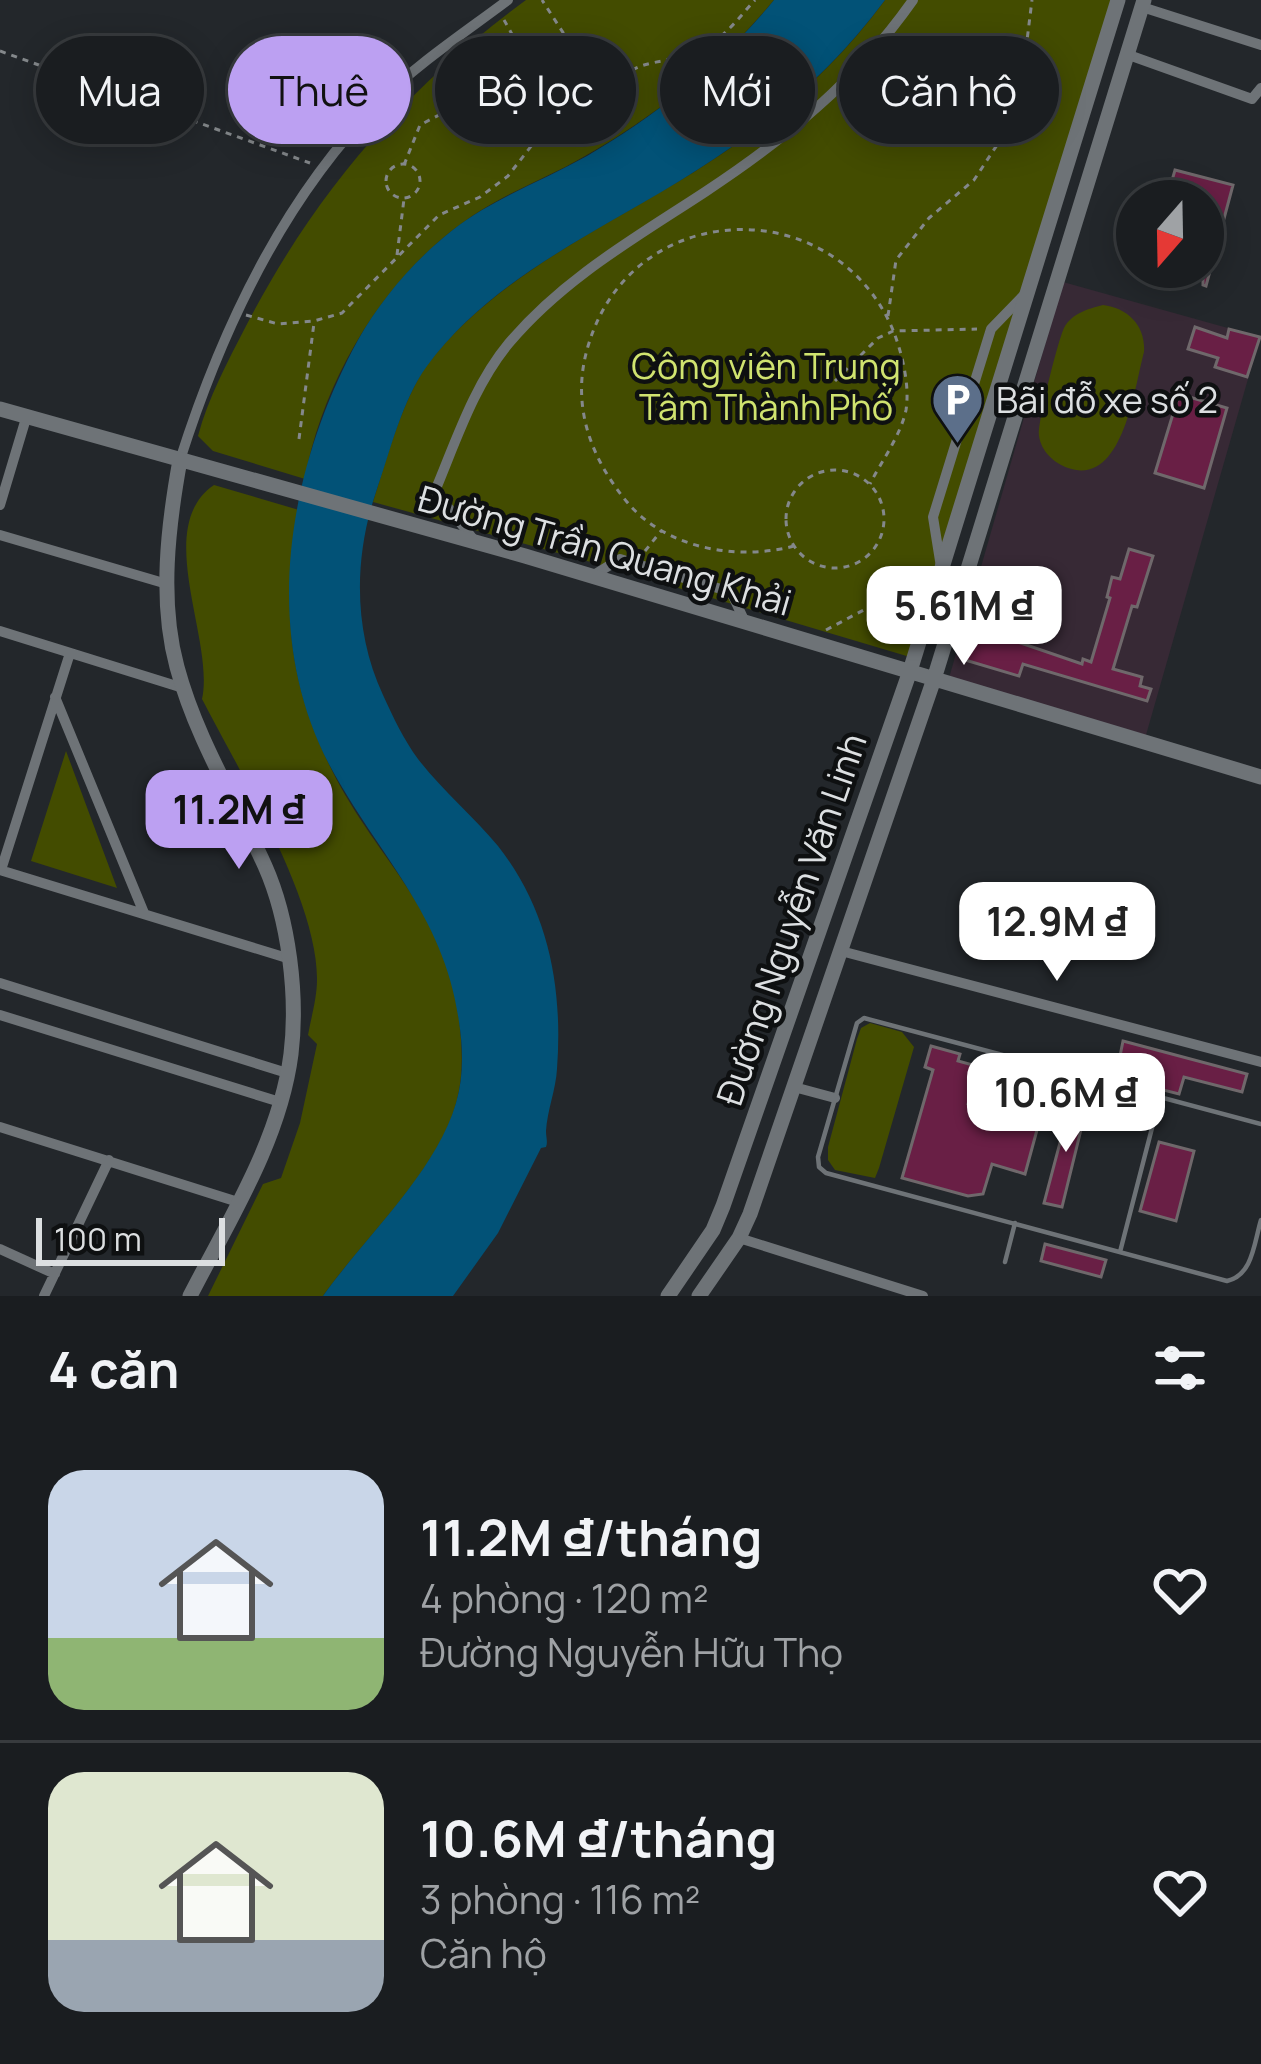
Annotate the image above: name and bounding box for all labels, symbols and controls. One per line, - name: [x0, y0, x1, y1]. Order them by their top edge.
- chip: Mua: [36, 36, 204, 144]
- chip: Thuê: [228, 36, 411, 144]
- chip: Bộ lọc: [435, 36, 636, 144]
- chip: Mới: [660, 36, 815, 144]
- chip: Căn hộ: [839, 36, 1059, 144]
- north arrow: [1116, 180, 1224, 288]
- map controls: [1116, 180, 1224, 288]
- park label: Công viên Trung Tâm Thành Phố: [631, 341, 901, 431]
- parking icon: Bãi đỗ xe số 2: [929, 371, 985, 445]
- place label: Bãi đỗ xe số 2: [996, 375, 1218, 424]
- street label: Đường Trần Quang Khải: [413, 473, 797, 627]
- pin: 5.61M ₫: [853, 566, 1075, 668]
- text: 5.61M ₫: [894, 578, 1034, 632]
- street label: Đường Nguyễn Văn Linh: [704, 727, 878, 1111]
- pin: 11.2M ₫: [128, 770, 350, 872]
- text: 11.2M ₫: [173, 782, 305, 836]
- pin: 12.9M ₫: [946, 882, 1168, 984]
- text: 12.9M ₫: [986, 894, 1128, 948]
- pin: 10.6M ₫: [955, 1053, 1177, 1155]
- text: 10.6M ₫: [994, 1065, 1138, 1119]
- scale bar: [36, 1212, 225, 1265]
- text: 100 m: [54, 1216, 142, 1261]
- text: 4 căn: [48, 1334, 179, 1403]
- icon: filters: [1147, 1335, 1213, 1401]
- text: 11.2M ₫/tháng: [420, 1502, 763, 1571]
- icon: home: [144, 1518, 288, 1662]
- icon: heart: [1147, 1557, 1213, 1623]
- text: 4 phòng · 120 m²: [420, 1571, 709, 1625]
- text: Đường Nguyễn Hữu Thọ: [420, 1625, 843, 1679]
- text: 10.6M ₫/tháng: [420, 1803, 777, 1872]
- icon: home: [144, 1820, 288, 1964]
- icon: heart: [1147, 1859, 1213, 1925]
- text: 3 phòng · 116 m²: [420, 1872, 700, 1926]
- text: Căn hộ: [420, 1926, 547, 1980]

